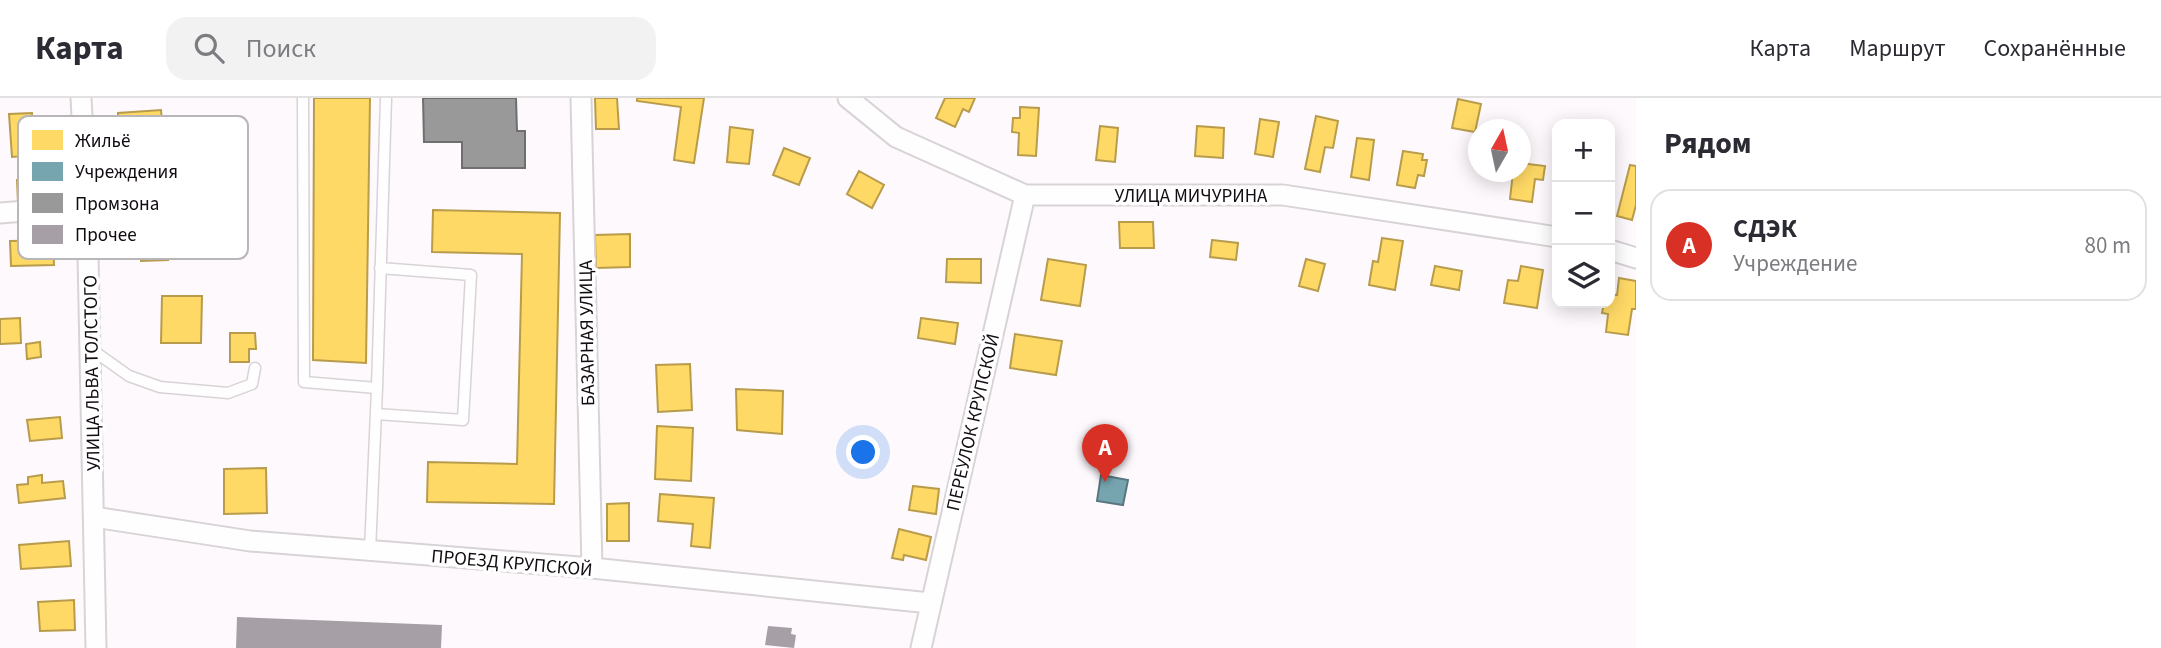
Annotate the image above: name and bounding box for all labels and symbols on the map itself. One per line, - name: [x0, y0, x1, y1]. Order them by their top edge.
- legend: [18, 116, 248, 259]
- north arrow: [1468, 119, 1531, 182]
- text: Жильё: [75, 128, 130, 155]
- text: Учреждения: [75, 159, 178, 186]
- street label: УЛИЦА МИЧУРИНА: [1115, 183, 1268, 210]
- text: Промзона: [75, 191, 159, 218]
- text: Прочее: [75, 222, 137, 249]
- street label: БАЗАРНАЯ УЛИЦА: [573, 259, 602, 406]
- street label: УЛИЦА ЛЬВА ТОЛСТОГО: [77, 275, 108, 471]
- street label: ПЕРЕУЛОК КРУПСКОЙ: [940, 331, 1007, 514]
- pin: A: [1082, 424, 1128, 482]
- your location: [846, 435, 880, 469]
- street label: ПРОЕЗД КРУПСКОЙ: [430, 543, 594, 584]

